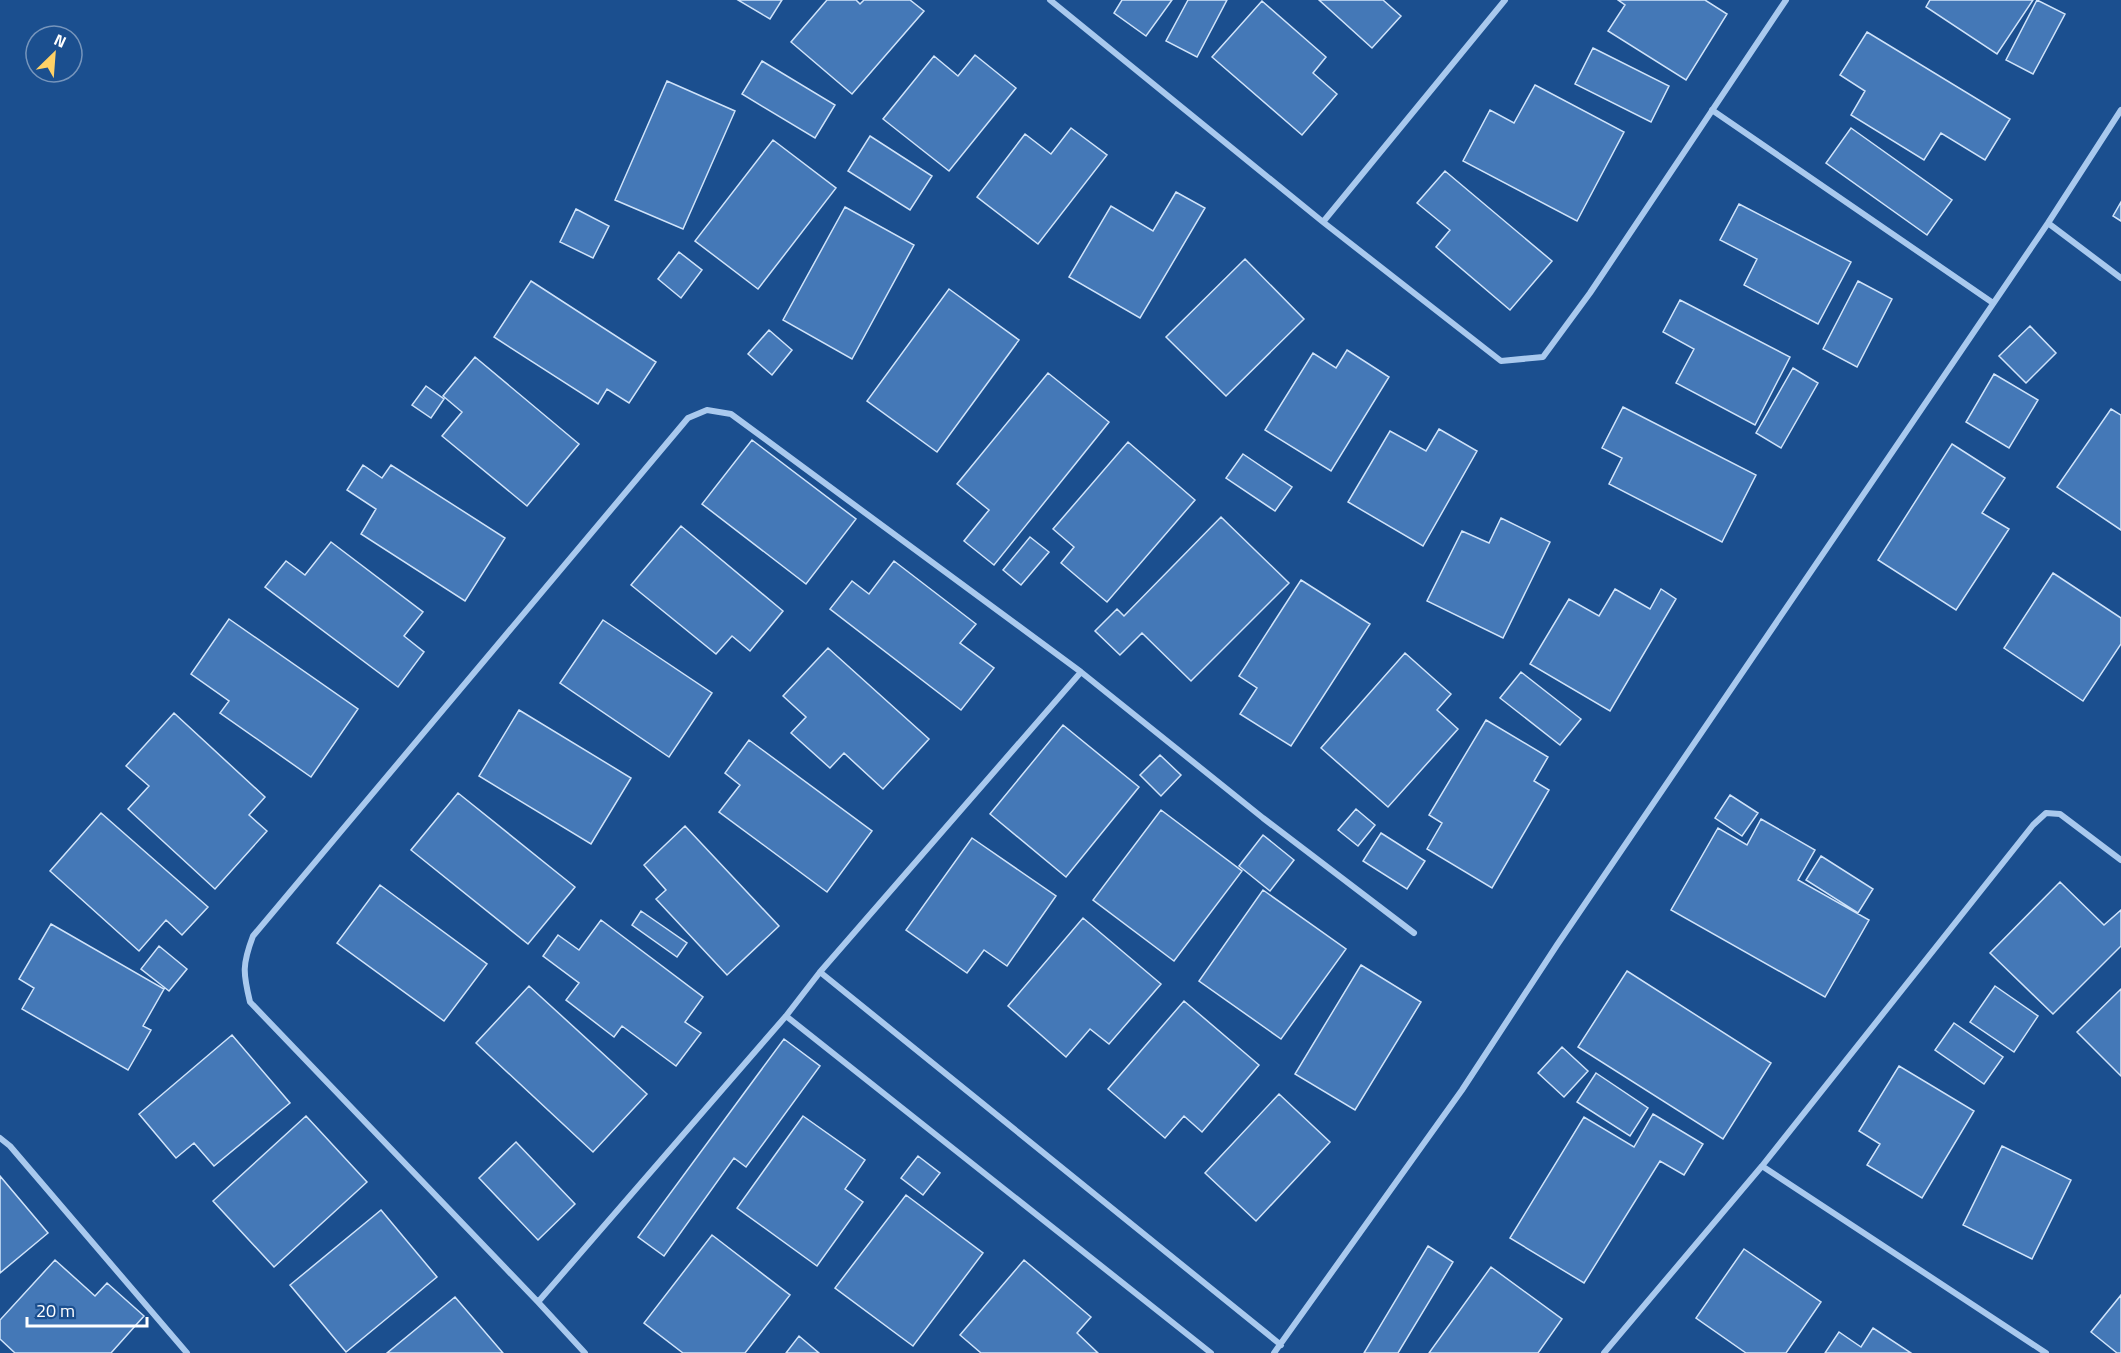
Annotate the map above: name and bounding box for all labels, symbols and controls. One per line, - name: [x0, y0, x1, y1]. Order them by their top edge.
- north arrow: [24, 24, 84, 84]
- text: N: [50, 27, 70, 54]
- scale bar: [27, 1290, 147, 1328]
- text: 20 m: [36, 1297, 75, 1324]

